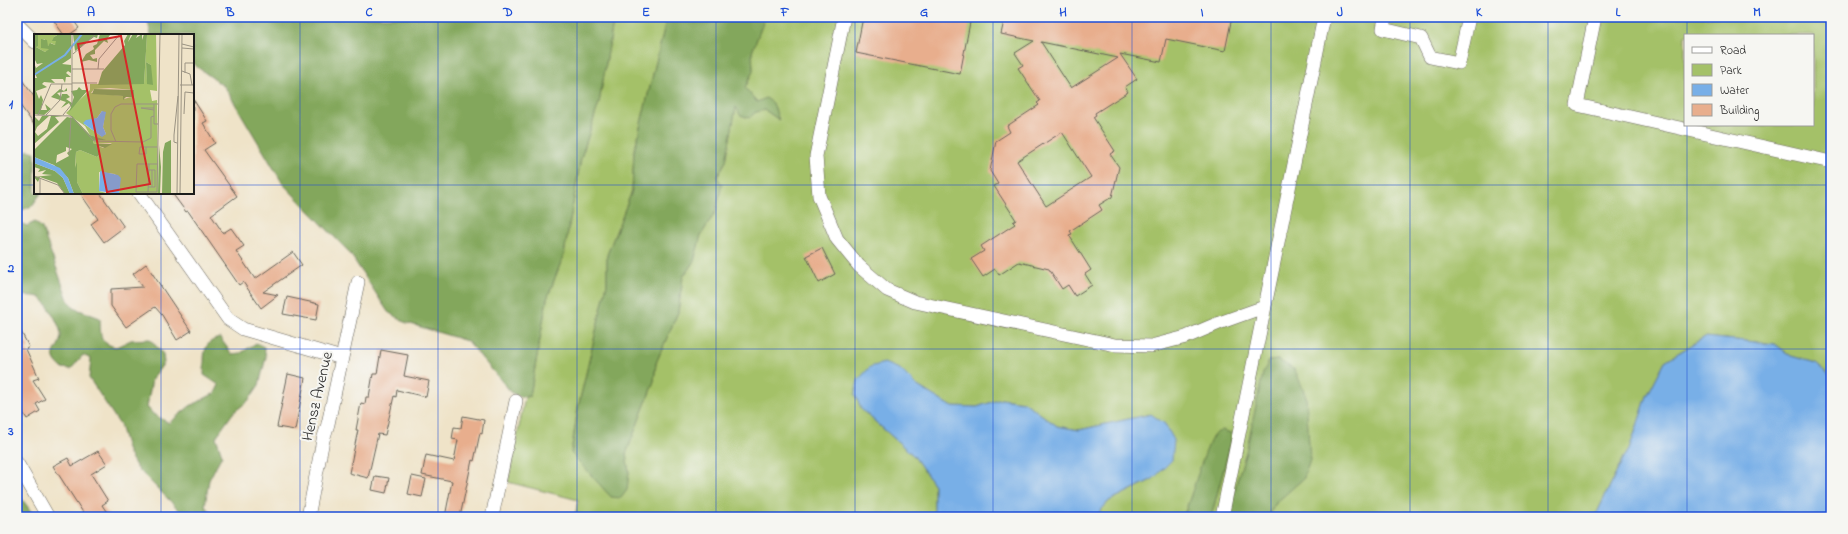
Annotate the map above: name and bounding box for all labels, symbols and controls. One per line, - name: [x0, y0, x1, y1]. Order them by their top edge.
- text: A: [87, 3, 95, 22]
- text: B: [225, 3, 235, 22]
- text: C: [365, 3, 373, 22]
- text: D: [502, 3, 513, 22]
- text: E: [642, 3, 650, 22]
- text: F: [780, 3, 790, 22]
- text: G: [920, 3, 928, 22]
- text: H: [1059, 3, 1067, 22]
- text: I: [1200, 3, 1204, 22]
- text: J: [1337, 3, 1343, 22]
- text: K: [1476, 3, 1483, 22]
- text: L: [1616, 3, 1622, 22]
- text: M: [1753, 3, 1761, 22]
- inset map: [34, 34, 194, 194]
- legend: [1684, 34, 1814, 126]
- text: Road: [1720, 42, 1746, 60]
- text: Park: [1720, 62, 1742, 80]
- text: Water: [1720, 82, 1749, 100]
- text: 1: [9, 95, 14, 114]
- text: Building: [1719, 102, 1759, 121]
- text: 2: [7, 259, 15, 278]
- street label: Hensz Avenue: [296, 349, 340, 444]
- text: 3: [7, 422, 14, 441]

